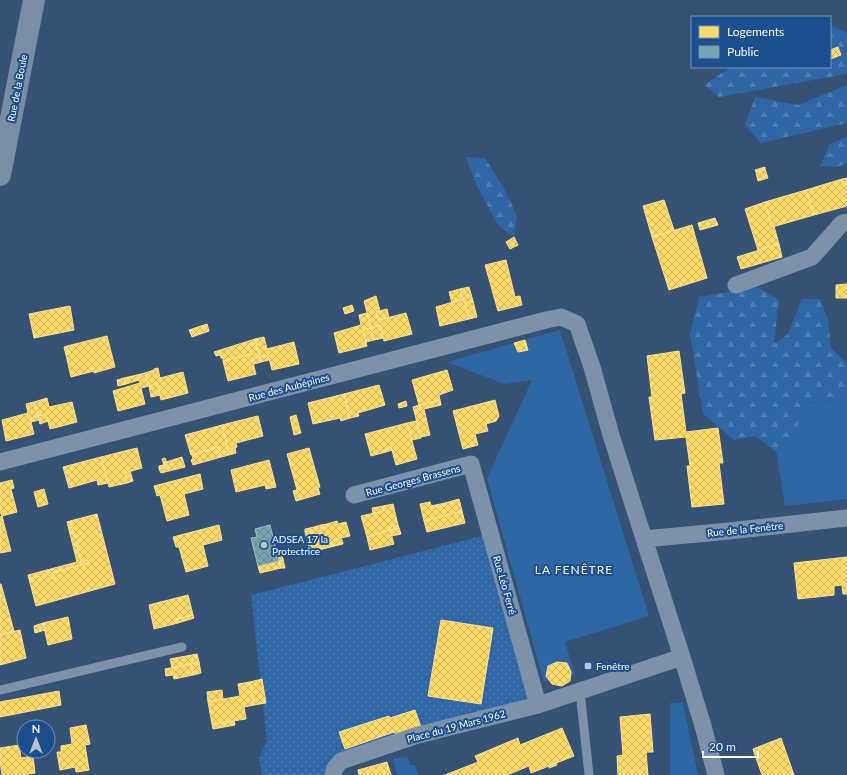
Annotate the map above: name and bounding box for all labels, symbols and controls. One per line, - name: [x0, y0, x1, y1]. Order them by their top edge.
- legend: [691, 16, 831, 68]
- text: Logements: [727, 24, 784, 39]
- text: Public: [727, 44, 759, 59]
- street label: Rue de la Boule: [5, 53, 29, 123]
- street label: Rue des Aubépines: [247, 370, 331, 404]
- street label: Rue Georges Brassens: [364, 462, 462, 498]
- street label: Rue de la Fenêtre: [706, 519, 784, 539]
- place label: ADSEA 17 la Protectrice: [272, 533, 328, 557]
- marker: ADSEA 17 la Protectrice: [259, 540, 269, 550]
- street label: Rue Léo Ferré: [491, 554, 519, 616]
- district label: LA FENÊTRE: [535, 562, 613, 577]
- place label: Fenêtre: [596, 660, 630, 672]
- marker: Fenêtre: [583, 661, 593, 671]
- street label: Place du 19 Mars 1962: [405, 707, 507, 745]
- north arrow: [16, 719, 56, 759]
- text: N: [32, 722, 40, 735]
- scale bar: [703, 733, 758, 759]
- text: 20 m: [709, 739, 736, 754]

